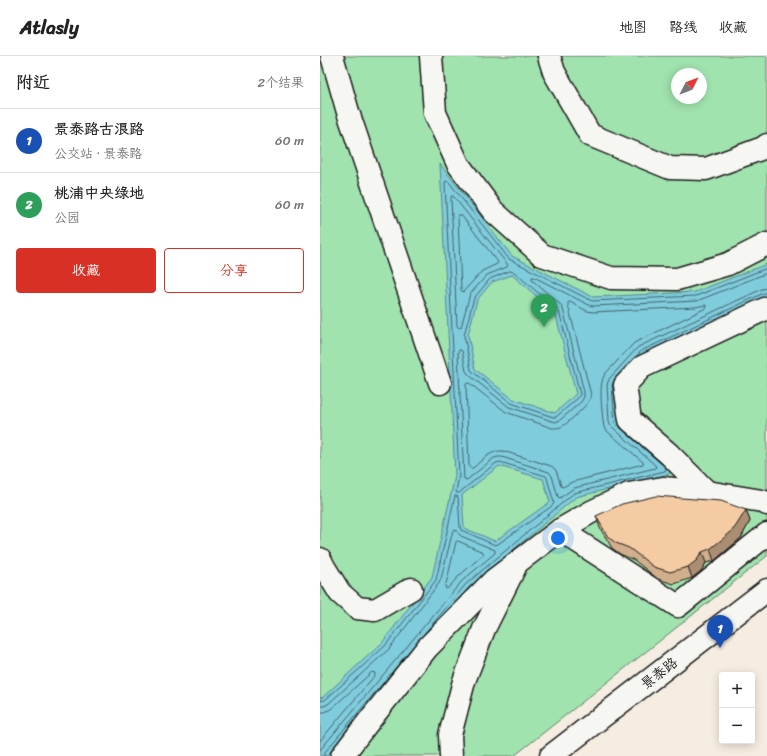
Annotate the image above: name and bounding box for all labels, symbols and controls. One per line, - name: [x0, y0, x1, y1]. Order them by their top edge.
- text: Atlasly: [20, 11, 79, 44]
- text: 地图: [619, 15, 647, 40]
- text: 路线: [669, 15, 697, 40]
- text: 收藏: [719, 15, 747, 40]
- text: 附近: [16, 67, 50, 97]
- north arrow: [671, 68, 707, 104]
- text: 2个结果: [257, 71, 304, 94]
- text: 景泰路古浪路: [54, 116, 144, 142]
- text: 1: [26, 129, 32, 152]
- text: 60 m: [275, 129, 304, 152]
- text: 公交站 · 景泰路: [54, 142, 142, 165]
- text: 桃浦中央绿地: [54, 180, 144, 206]
- text: 2: [25, 193, 33, 216]
- text: 60 m: [275, 193, 304, 216]
- text: 公园: [54, 206, 80, 229]
- button: 收藏: [16, 248, 156, 293]
- button: 分享: [164, 248, 304, 293]
- pin: 2: [531, 294, 557, 327]
- your location: [548, 528, 568, 548]
- pin: 1: [707, 615, 733, 648]
- street label: 景泰路: [635, 651, 684, 696]
- map controls: [719, 672, 755, 744]
- button: +: [719, 672, 755, 708]
- button: −: [719, 708, 755, 744]

